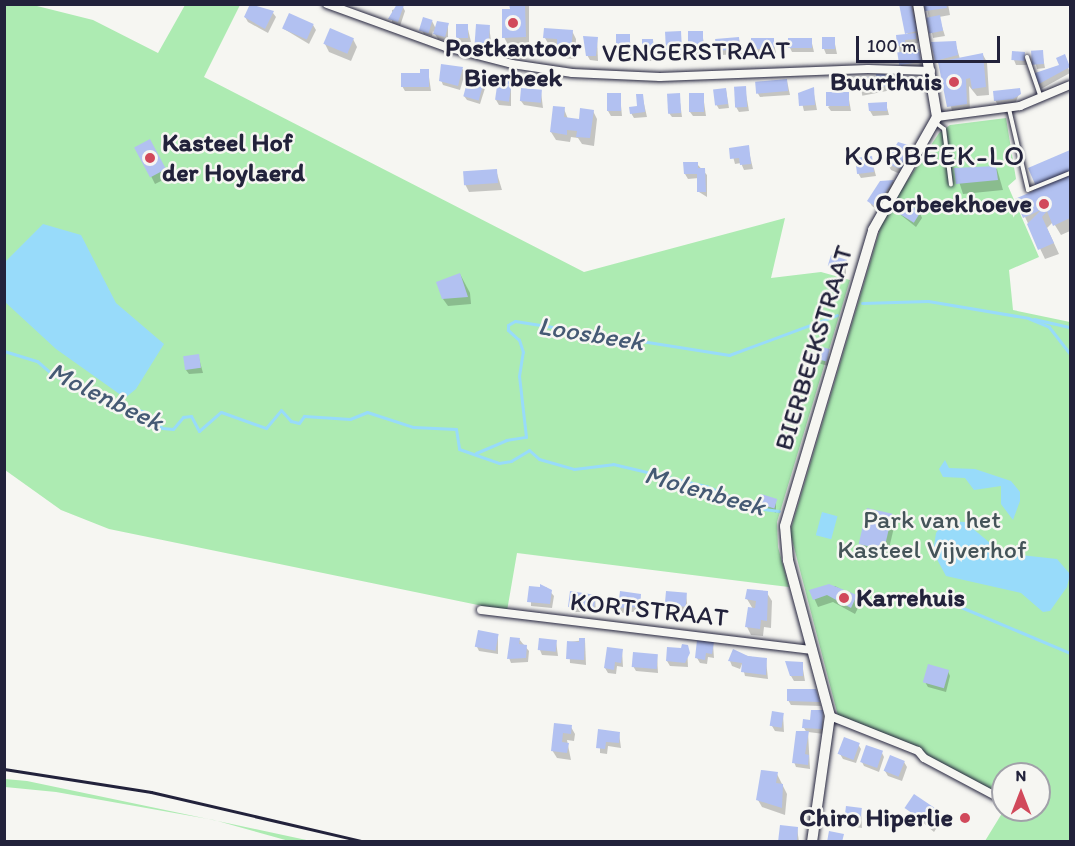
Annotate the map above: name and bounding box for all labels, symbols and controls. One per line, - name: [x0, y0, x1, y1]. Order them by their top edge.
- marker: Postkantoor Bierbeek: [506, 16, 520, 30]
- scale bar: [859, 24, 1003, 62]
- place label: Postkantoor Bierbeek: [445, 32, 581, 94]
- street label: VENGERSTRAAT: [602, 35, 790, 69]
- text: 100 m: [867, 35, 917, 57]
- place label: Buurthuis: [830, 66, 942, 98]
- marker: Buurthuis: [947, 75, 961, 89]
- place label: Kasteel Hof der Hoylaerd: [162, 127, 305, 188]
- district label: KORBEEK-LO: [843, 138, 1027, 172]
- marker: Kasteel Hof der Hoylaerd: [143, 151, 157, 165]
- place label: Corbeekhoeve: [876, 188, 1032, 220]
- marker: Corbeekhoeve: [1037, 197, 1051, 211]
- street label: BIERBEEKSTRAAT: [768, 242, 860, 454]
- water label: Loosbeek: [536, 309, 646, 357]
- water label: Molenbeek: [43, 354, 169, 438]
- water label: Molenbeek: [641, 457, 769, 523]
- park label: Park van het Kasteel Vijverhof: [837, 504, 1027, 566]
- place label: Karrehuis: [856, 582, 965, 614]
- street label: KORTSTRAAT: [568, 586, 730, 634]
- marker: Karrehuis: [837, 591, 851, 605]
- north arrow: [991, 762, 1051, 822]
- text: N: [1016, 766, 1026, 785]
- place label: Chiro Hiperlie: [800, 802, 953, 834]
- marker: Chiro Hiperlie: [958, 811, 972, 825]

